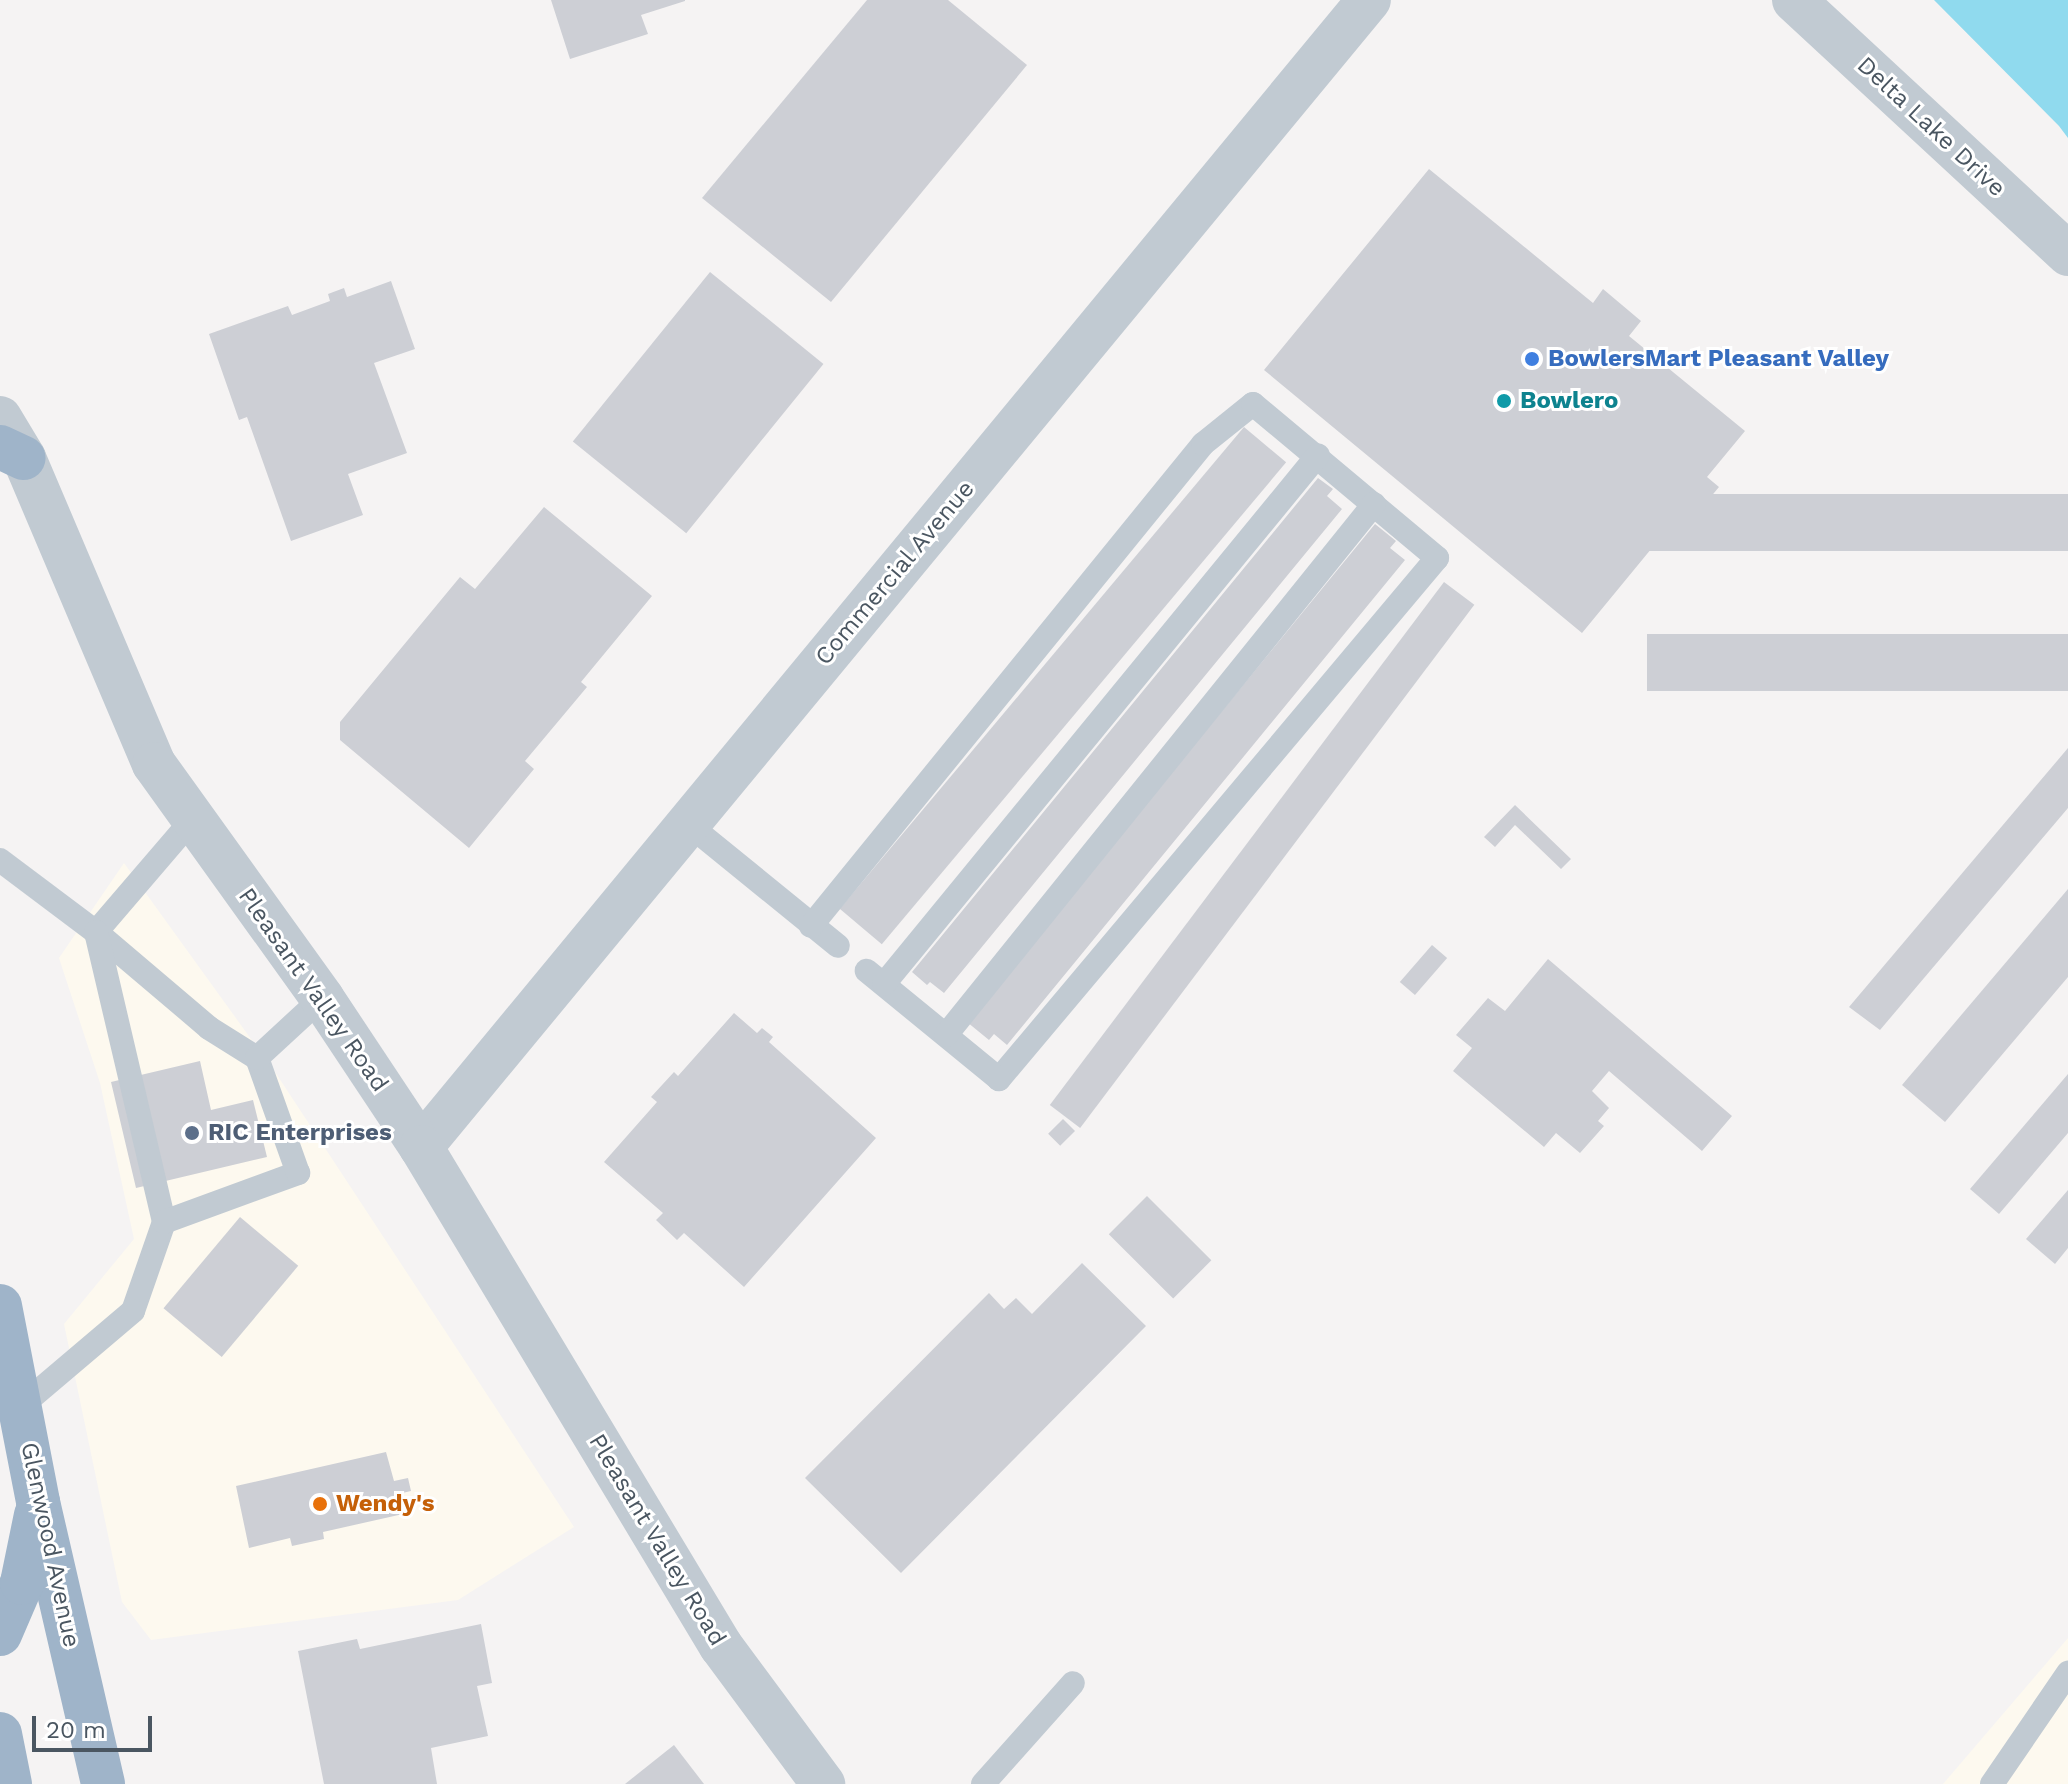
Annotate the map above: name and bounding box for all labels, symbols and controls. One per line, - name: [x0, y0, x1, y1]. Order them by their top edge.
- street label: Delta Lake Drive: [1851, 51, 2011, 203]
- place label: BowlersMart Pleasant Valley: [1548, 345, 1890, 373]
- marker: BowlersMart Pleasant Valley: [1523, 350, 1541, 368]
- place label: Bowlero: [1520, 387, 1618, 415]
- marker: Bowlero: [1495, 392, 1513, 410]
- street label: Commercial Avenue: [809, 474, 981, 672]
- street label: Pleasant Valley Road: [231, 882, 395, 1098]
- place label: RIC Enterprises: [208, 1119, 392, 1147]
- marker: RIC Enterprises: [183, 1124, 201, 1142]
- street label: Pleasant Valley Road: [582, 1428, 732, 1652]
- street label: Glenwood Avenue: [14, 1439, 86, 1651]
- place label: Wendy's: [336, 1490, 435, 1518]
- marker: Wendy's: [311, 1495, 329, 1513]
- scale bar: [36, 1700, 156, 1750]
- text: 20 m: [46, 1716, 106, 1744]

